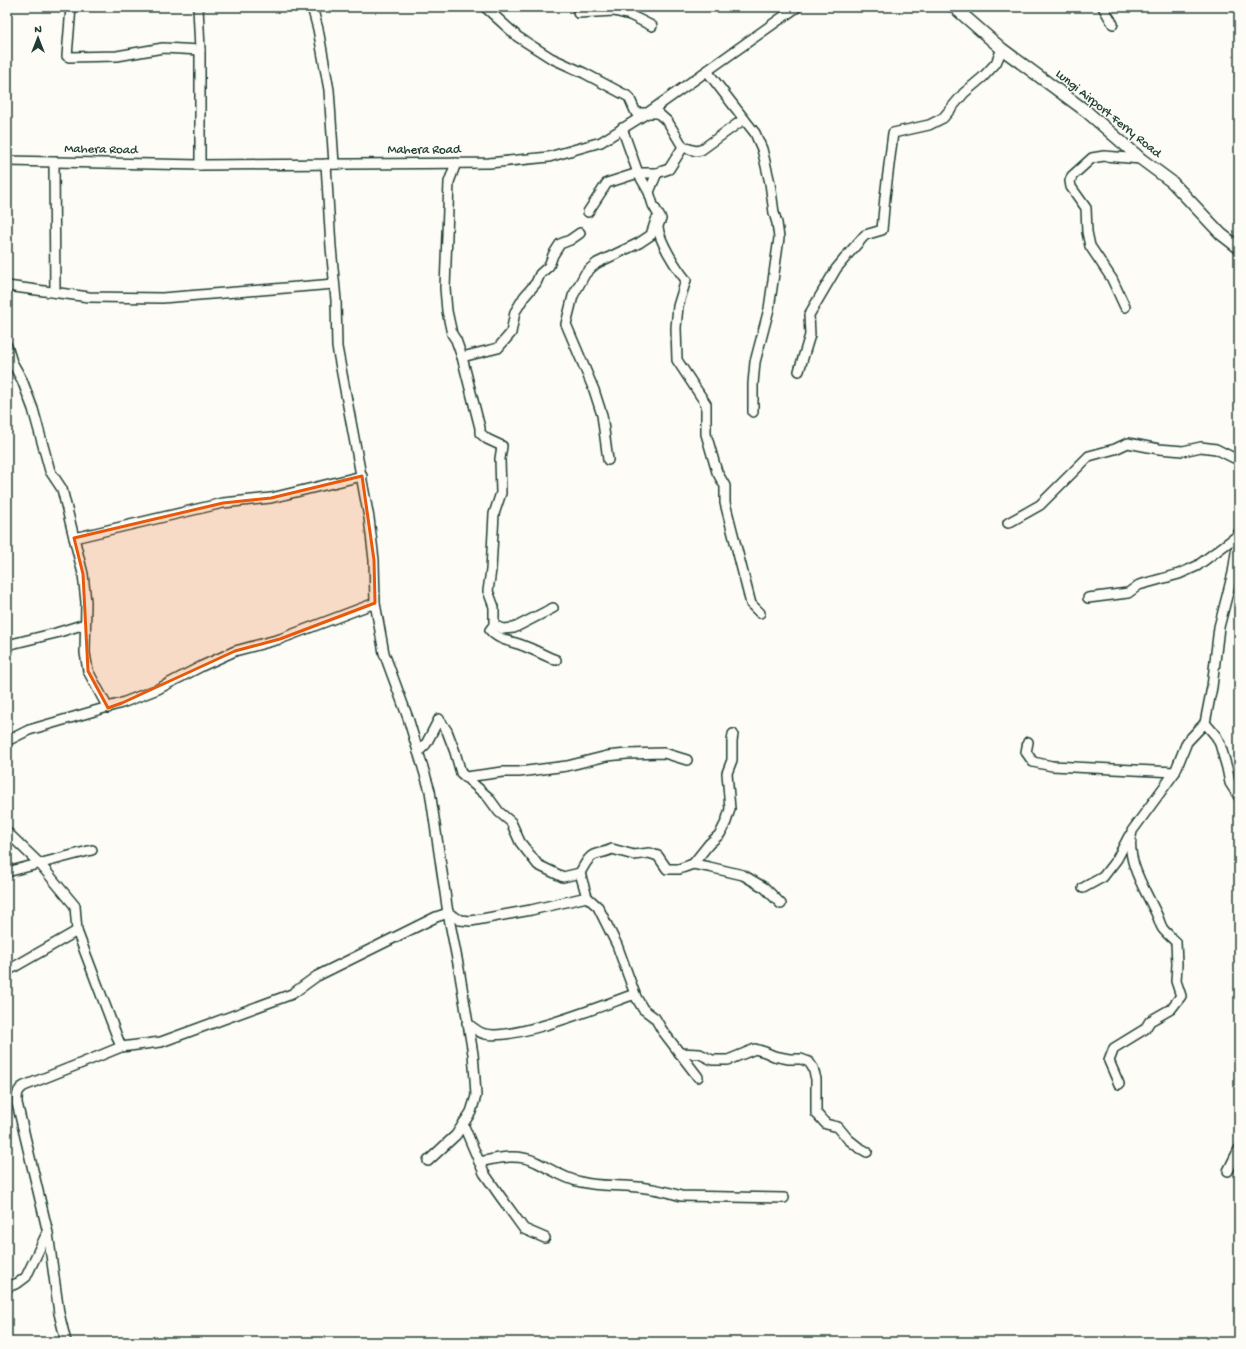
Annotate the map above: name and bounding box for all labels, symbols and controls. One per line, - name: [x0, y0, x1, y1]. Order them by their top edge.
- north arrow: [18, 18, 58, 58]
- text: N: [34, 24, 42, 36]
- street label: Lungi Airport Ferry Road: [1052, 67, 1165, 162]
- street label: Mahera Road: [64, 142, 139, 158]
- street label: Mahera Road: [387, 143, 462, 158]

